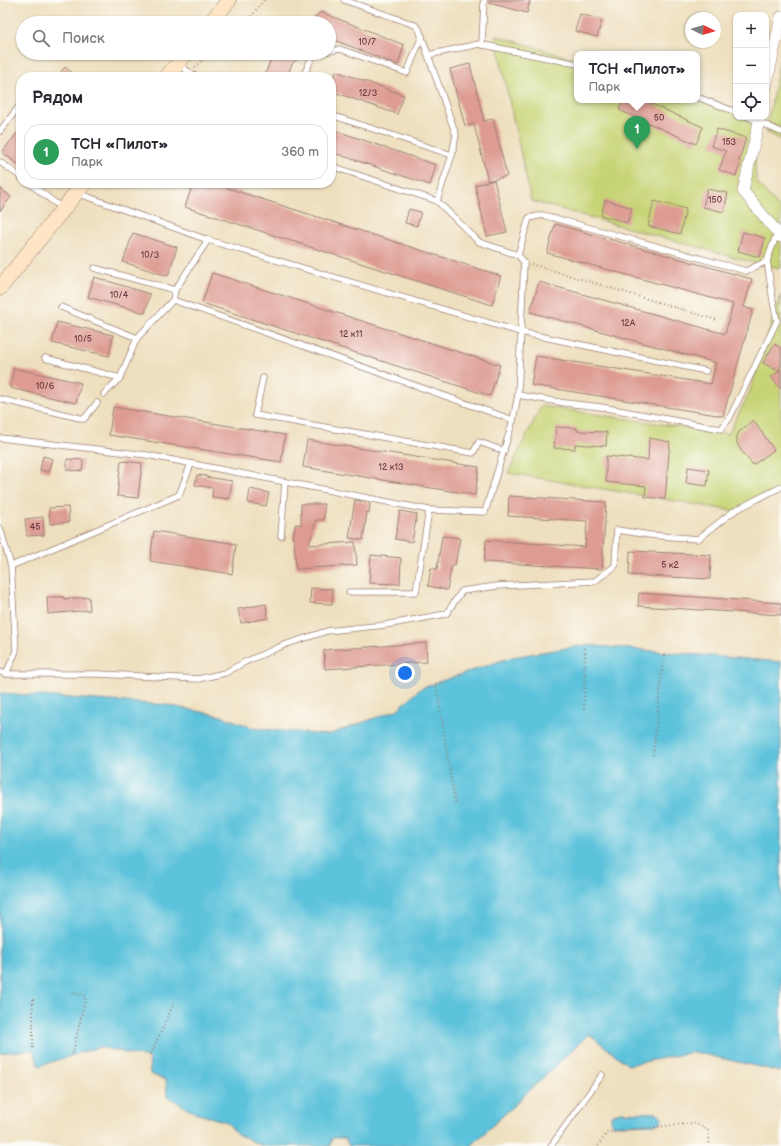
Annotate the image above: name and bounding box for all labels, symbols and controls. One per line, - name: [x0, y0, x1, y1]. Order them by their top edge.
- north arrow: [685, 12, 721, 48]
- map controls: [733, 12, 769, 120]
- button: +: [733, 12, 769, 48]
- search box: [16, 16, 336, 60]
- icon: search: [30, 27, 52, 49]
- text: Поиск: [62, 29, 105, 48]
- house number: 10/7: [358, 37, 376, 48]
- button: −: [733, 48, 769, 84]
- popup: [574, 51, 700, 103]
- text: ТСН «Пилот»: [588, 60, 686, 79]
- text: Парк: [588, 79, 620, 95]
- button: locate: [733, 84, 769, 120]
- text: Рядом: [32, 88, 83, 108]
- house number: 12/3: [359, 88, 378, 99]
- house number: 50: [654, 113, 664, 124]
- pin: 1: [624, 116, 650, 149]
- text: ТСН «Пилот»: [71, 135, 168, 154]
- house number: 153: [722, 137, 737, 148]
- text: 1: [43, 144, 49, 160]
- text: 360 m: [281, 144, 319, 160]
- text: Парк: [71, 154, 103, 170]
- house number: 150: [708, 195, 722, 206]
- house number: 10/3: [141, 250, 160, 261]
- house number: 10/4: [110, 290, 129, 301]
- house number: 12А: [621, 318, 636, 329]
- house number: 12 к11: [340, 329, 362, 340]
- house number: 10/5: [74, 334, 92, 345]
- house number: 10/6: [36, 381, 55, 392]
- house number: 12 к13: [378, 462, 404, 473]
- house number: 45: [30, 522, 40, 533]
- house number: 5 к2: [661, 560, 680, 571]
- your location: [395, 663, 415, 683]

